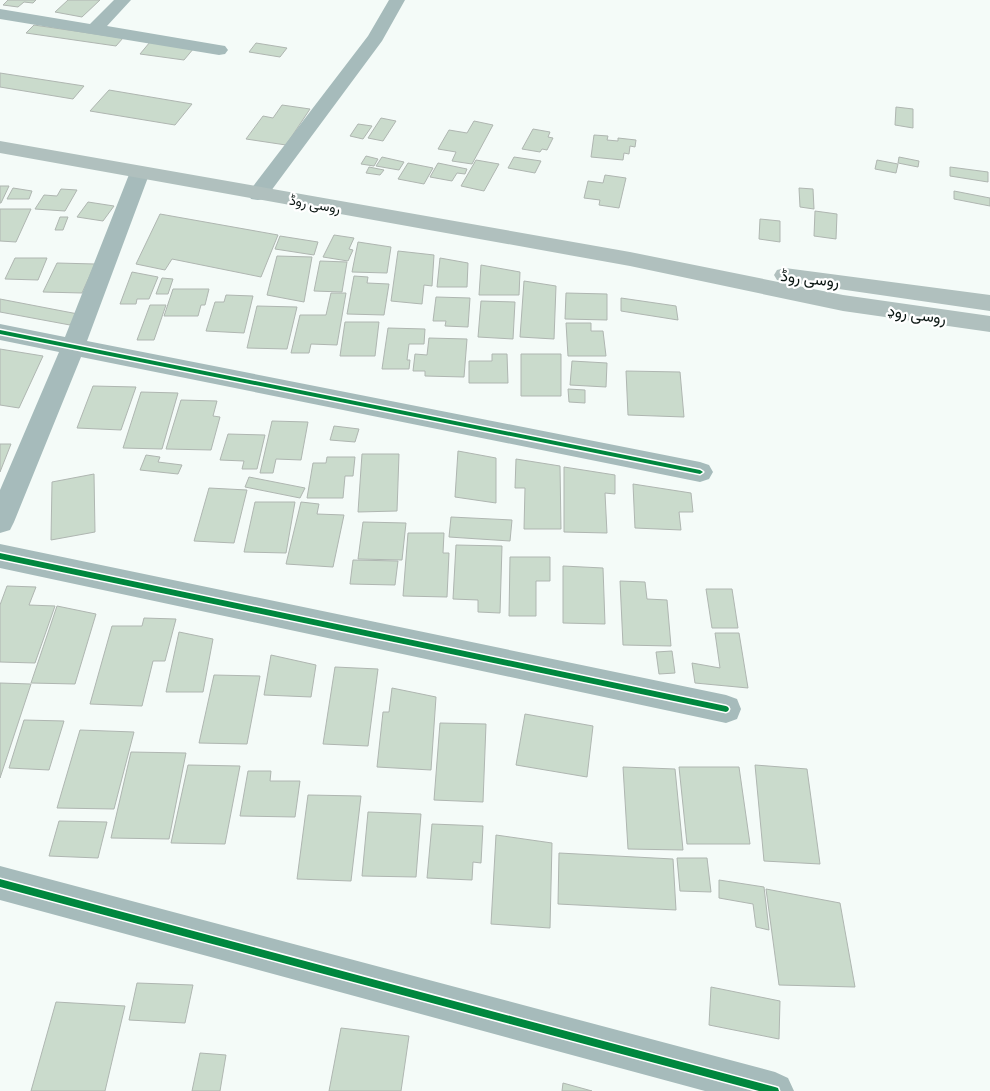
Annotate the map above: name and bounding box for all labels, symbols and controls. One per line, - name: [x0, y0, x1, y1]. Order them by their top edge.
- street label: روسی روڈ: [288, 191, 342, 217]
- street label: روسی روڈ: [780, 266, 840, 292]
- street label: روسی روډ: [886, 301, 947, 329]

